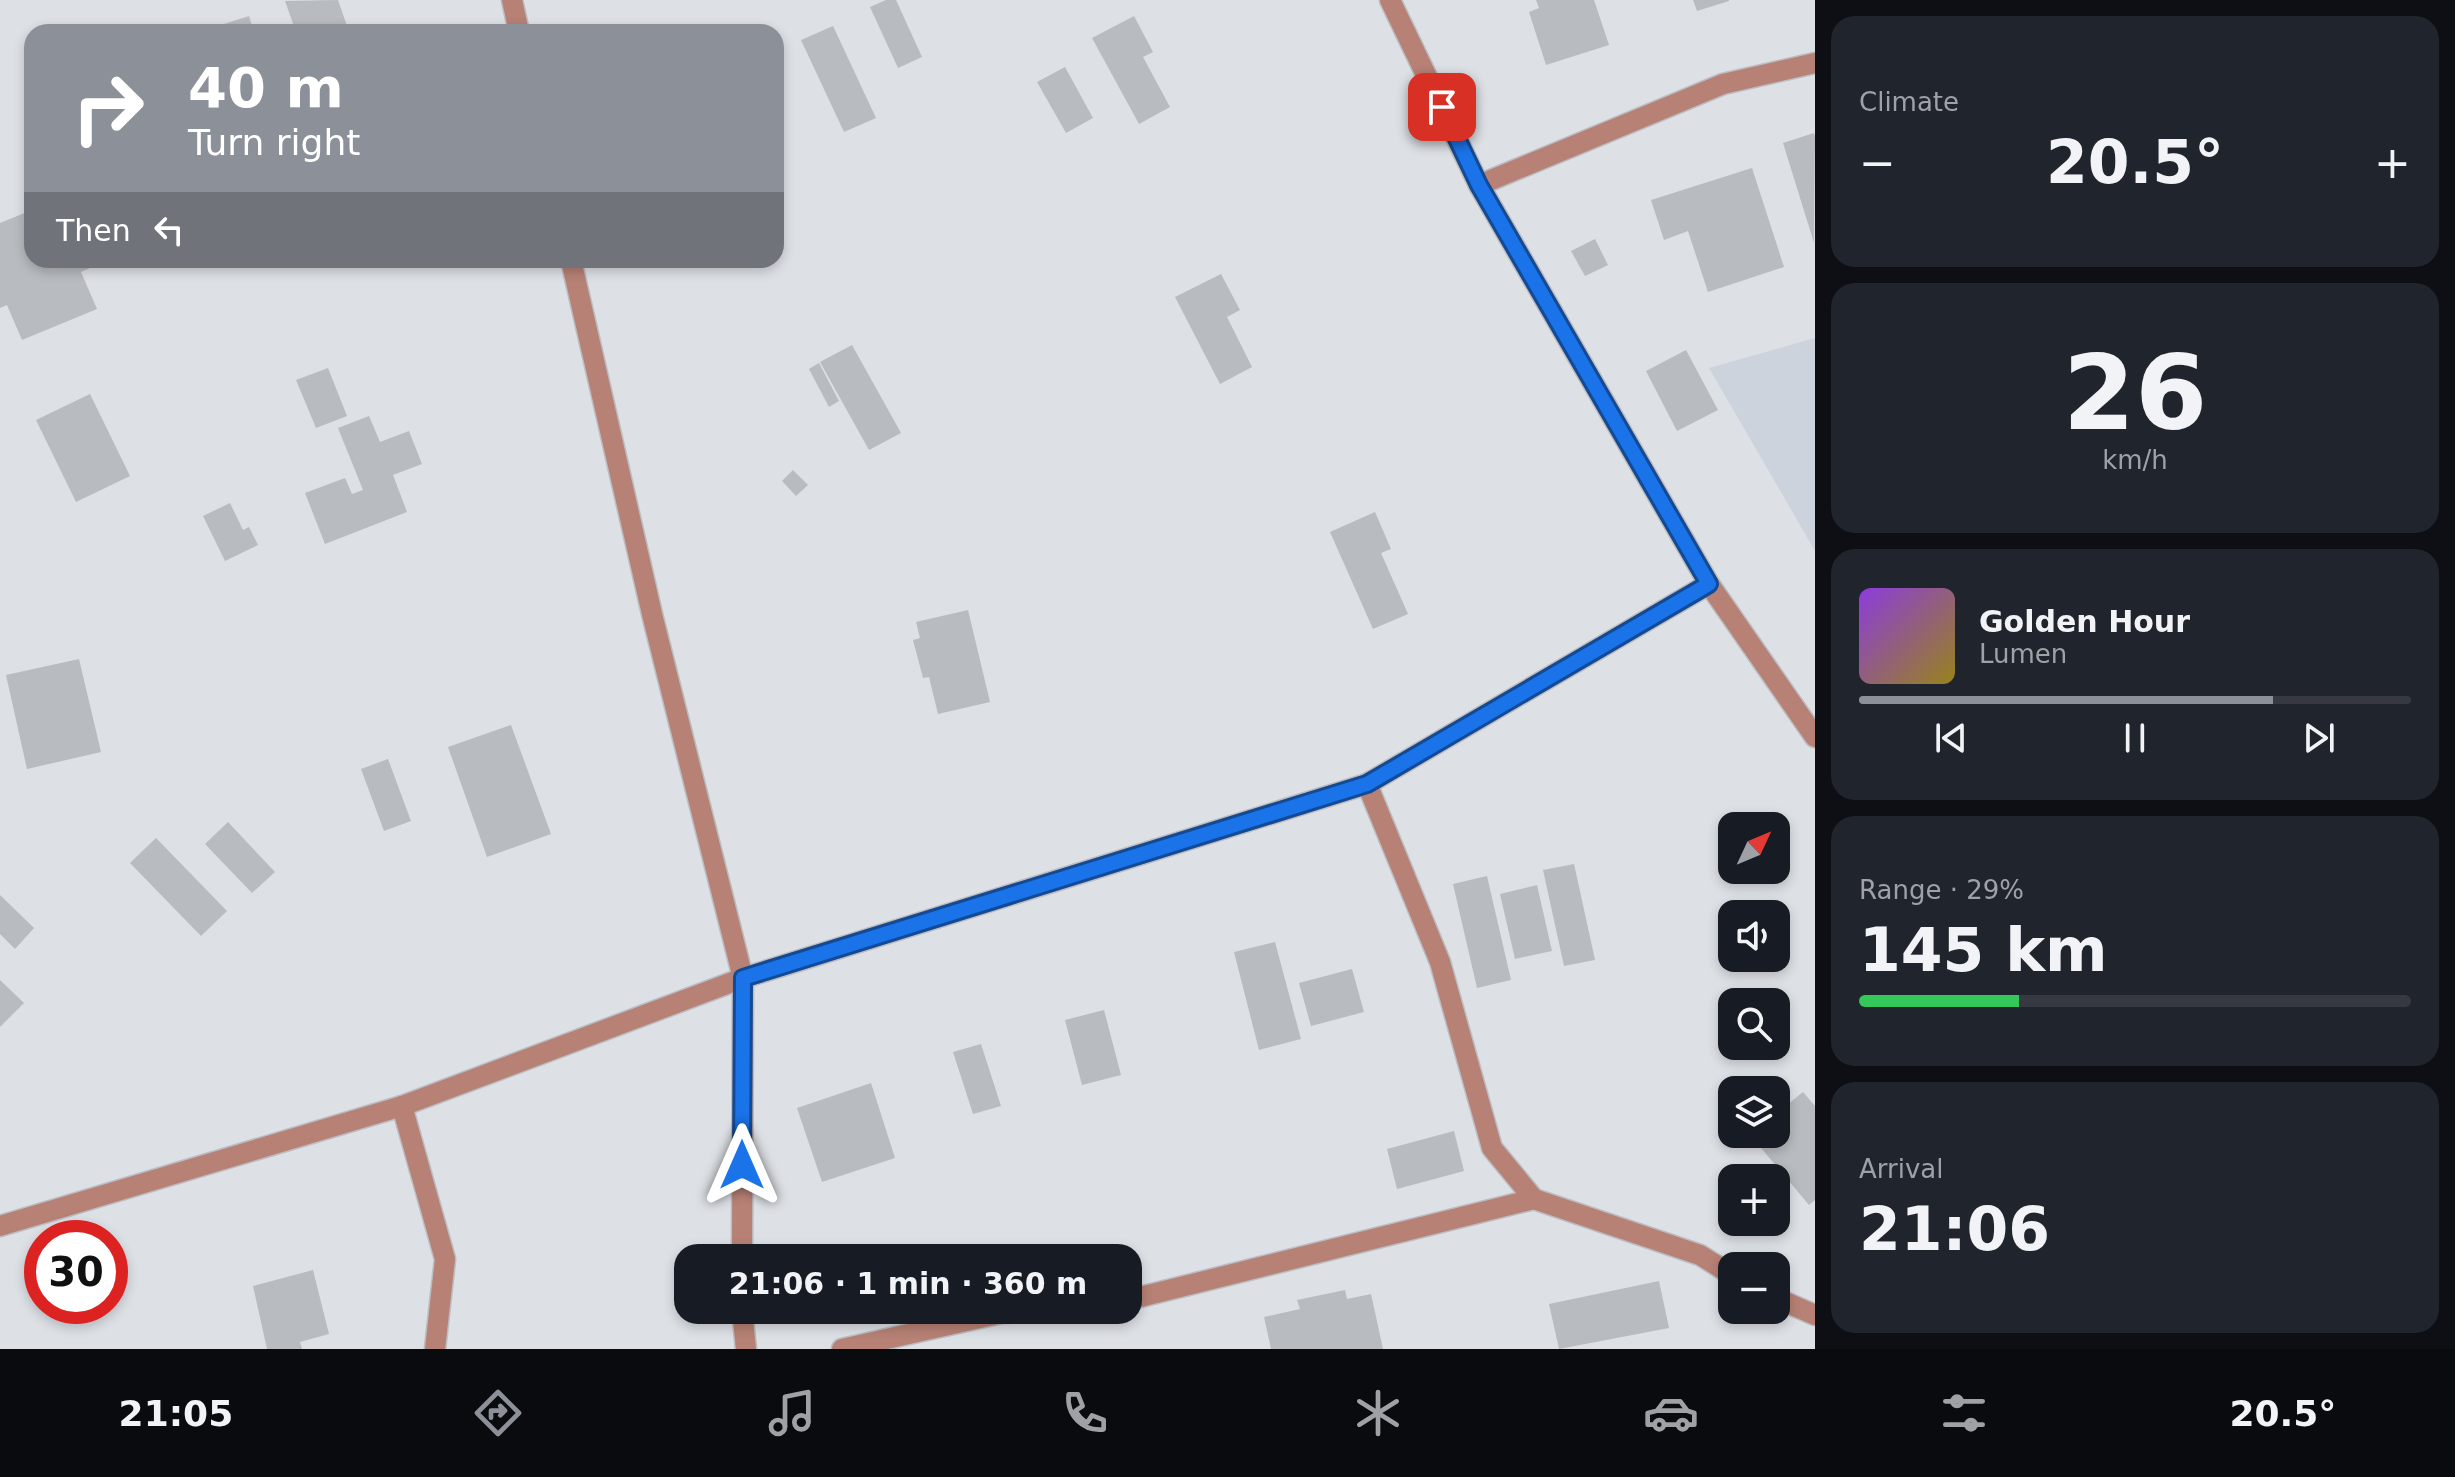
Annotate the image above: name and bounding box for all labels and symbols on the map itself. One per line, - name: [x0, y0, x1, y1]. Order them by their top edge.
- pin: [1408, 73, 1476, 141]
- north arrow: [1718, 812, 1790, 884]
- position arrow: [700, 1123, 784, 1207]
- speed limit sign: 30: [24, 1220, 128, 1324]

